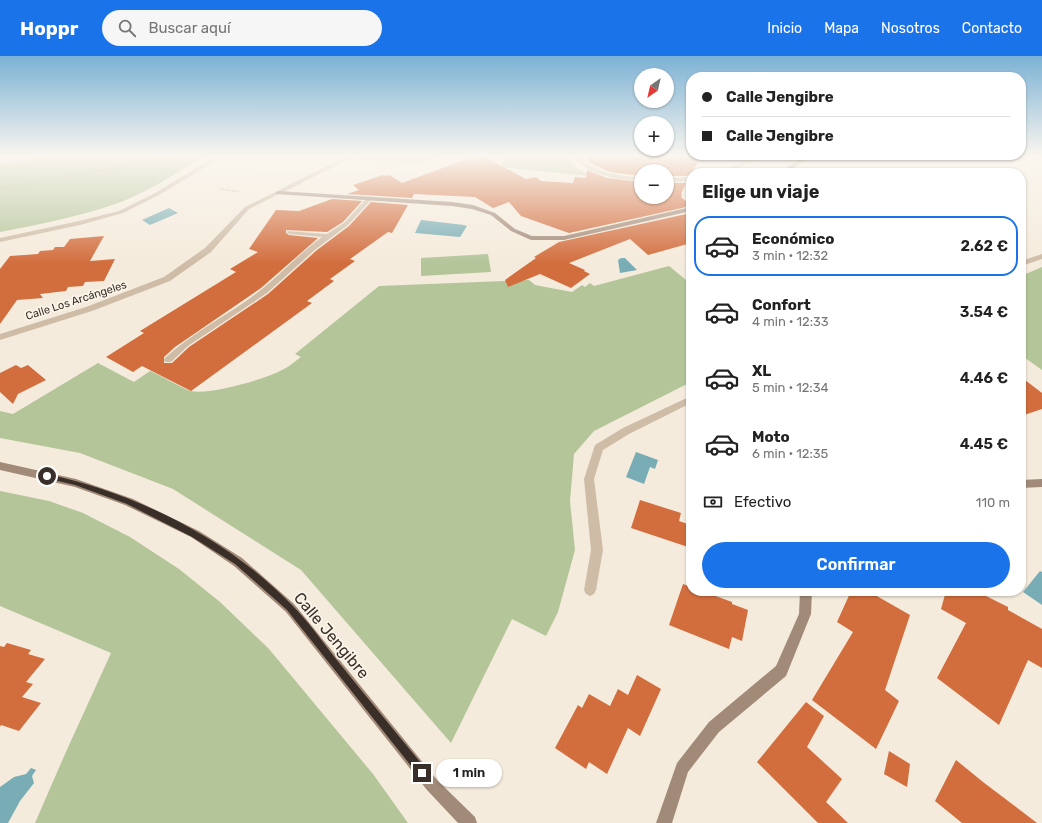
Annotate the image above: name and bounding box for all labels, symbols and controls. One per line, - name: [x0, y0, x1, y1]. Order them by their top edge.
- search box: [102, 10, 382, 46]
- text: Hoppr: [20, 17, 78, 40]
- icon: search: [116, 17, 138, 39]
- text: Buscar aquí: [148, 19, 231, 37]
- text: Inicio: [767, 20, 802, 37]
- text: Mapa: [824, 20, 859, 37]
- text: Nosotros: [881, 20, 940, 37]
- text: Contacto: [962, 20, 1022, 37]
- north arrow: [634, 68, 674, 108]
- map controls: [634, 68, 674, 204]
- text: Calle Jengibre: [726, 88, 834, 106]
- button: +: [634, 116, 674, 156]
- text: Calle Jengibre: [726, 127, 834, 145]
- button: −: [634, 164, 674, 204]
- text: Elige un viaje: [702, 181, 819, 203]
- icon: car: [704, 228, 740, 264]
- text: Económico: [752, 230, 834, 248]
- text: 2.62 €: [960, 237, 1008, 255]
- text: 3 min · 12:32: [752, 248, 828, 263]
- street label: Calle Los Arcángeles: [24, 278, 129, 323]
- icon: car: [704, 294, 740, 330]
- text: Confort: [752, 296, 811, 314]
- text: 3.54 €: [960, 303, 1008, 321]
- text: 4 min · 12:33: [752, 314, 829, 329]
- icon: car: [704, 360, 740, 396]
- text: XL: [752, 362, 771, 380]
- text: 4.46 €: [960, 369, 1008, 387]
- text: 5 min · 12:34: [752, 380, 829, 395]
- icon: car: [704, 426, 740, 462]
- text: Moto: [752, 428, 790, 446]
- text: 4.45 €: [960, 435, 1008, 453]
- text: 6 min · 12:35: [752, 446, 828, 461]
- route start: [38, 467, 56, 485]
- icon: cash: [702, 491, 724, 513]
- text: Efectivo: [734, 493, 791, 511]
- text: 110 m: [976, 495, 1010, 510]
- button: Confirmar: [702, 542, 1010, 588]
- street label: Calle Jengibre: [290, 588, 373, 682]
- callout: 1 min: [436, 759, 502, 787]
- route end: [413, 764, 431, 782]
- text: 1 min: [453, 765, 485, 780]

